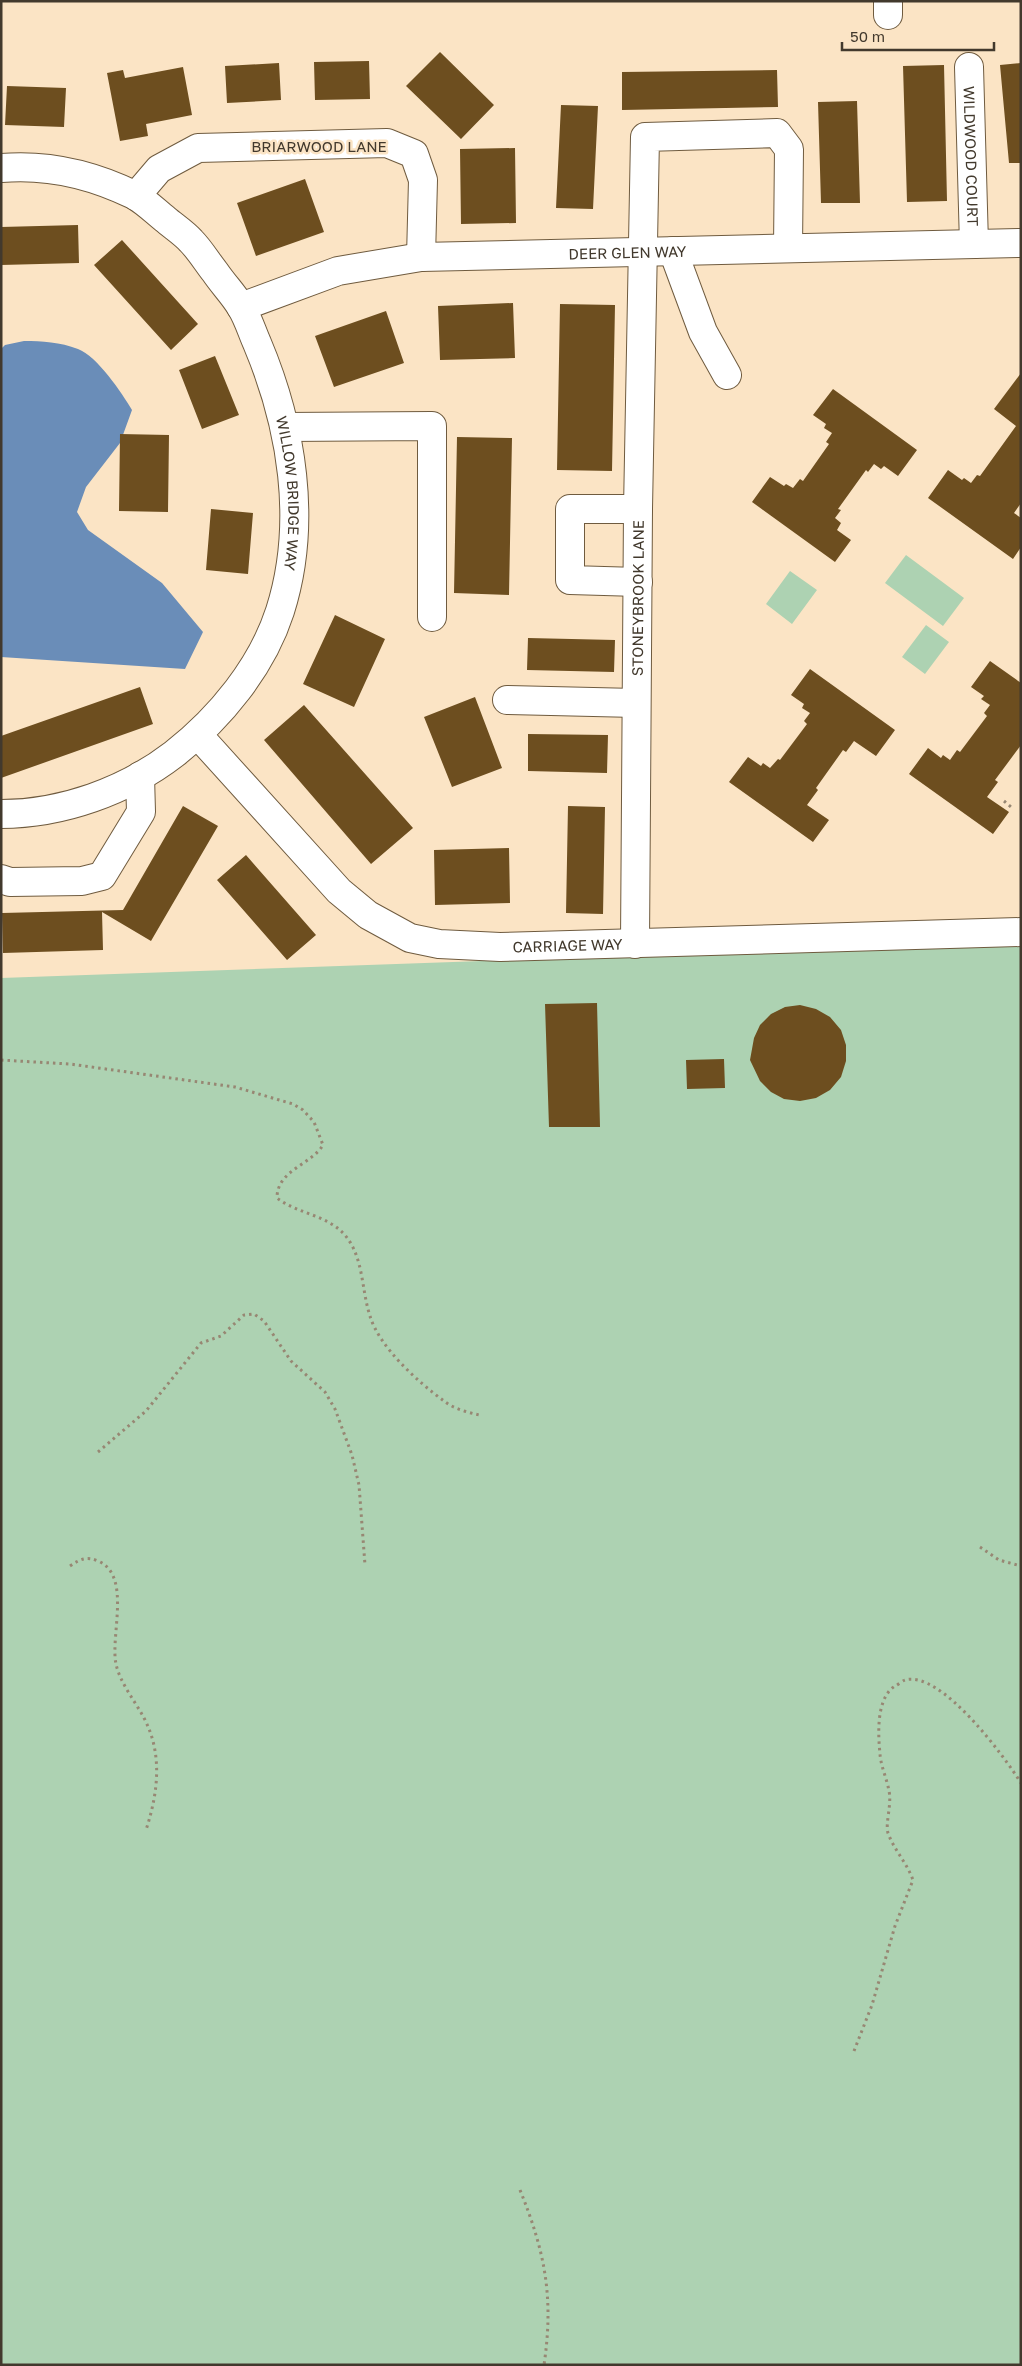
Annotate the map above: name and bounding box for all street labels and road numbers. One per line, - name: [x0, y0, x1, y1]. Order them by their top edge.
- street label: WILDWOOD COURT: [961, 86, 982, 226]
- street label: BRIARWOOD LANE: [251, 137, 387, 155]
- street label: DEER GLEN WAY: [568, 242, 687, 263]
- street label: WILLOW BRIDGE WAY: [273, 414, 303, 572]
- street label: STONEYBROOK LANE: [628, 520, 647, 676]
- street label: CARRIAGE WAY: [512, 934, 623, 956]

